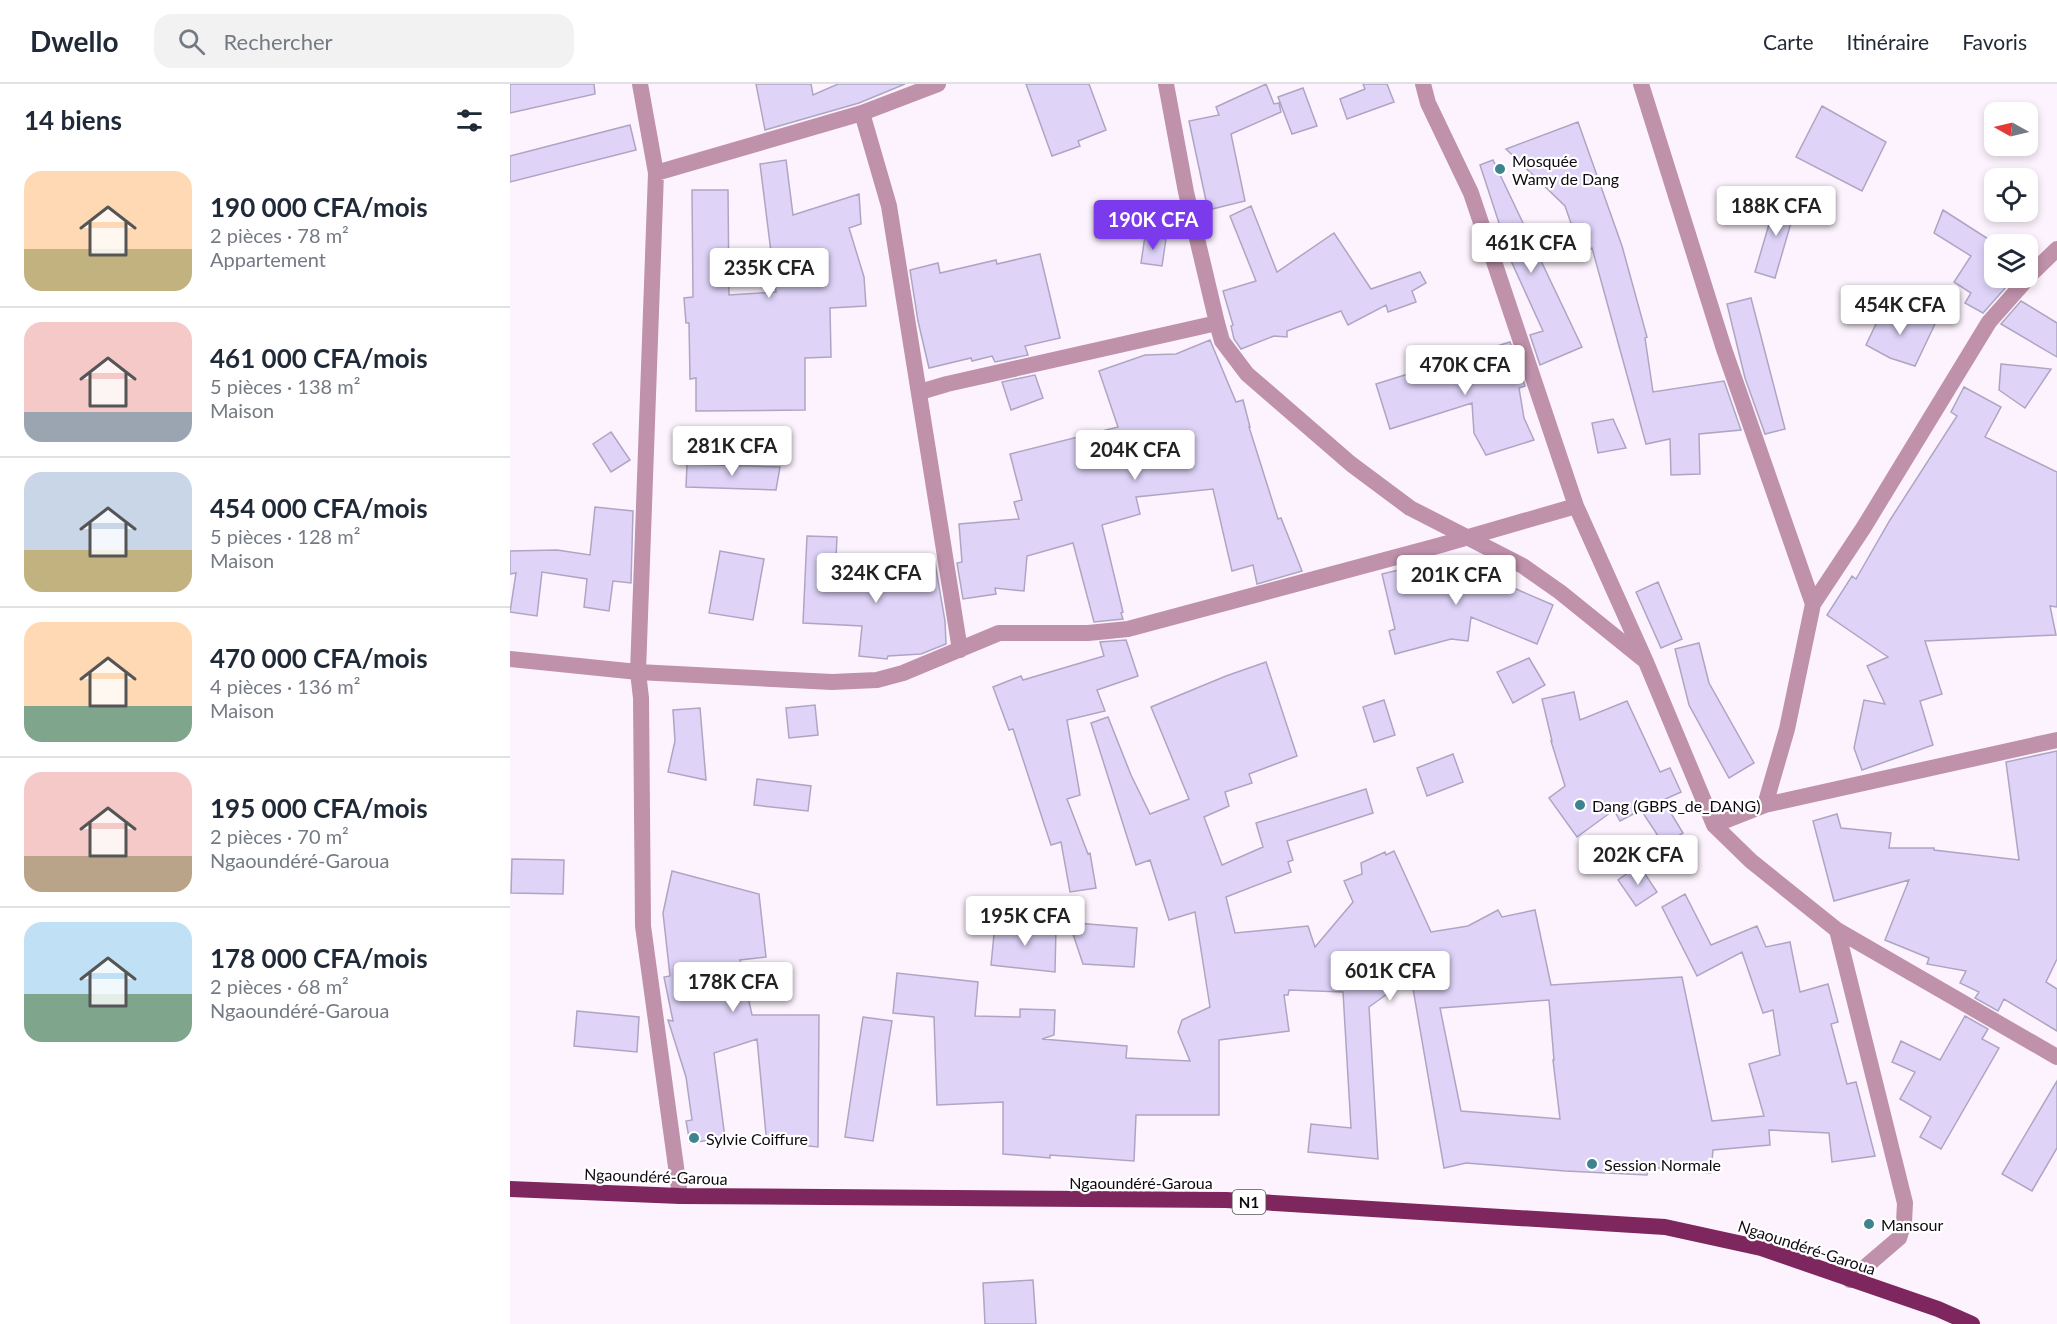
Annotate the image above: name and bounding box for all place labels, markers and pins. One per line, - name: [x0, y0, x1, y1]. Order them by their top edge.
- place label: Mosquée Wamy de Dang: [1512, 151, 1619, 188]
- marker: Mosquée Wamy de Dang: [1493, 162, 1507, 176]
- pin: 188K CFA: [1714, 186, 1838, 237]
- pin: 190K CFA: [1091, 200, 1215, 251]
- pin: 461K CFA: [1469, 223, 1593, 274]
- pin: 235K CFA: [707, 248, 831, 299]
- pin: 454K CFA: [1838, 285, 1962, 336]
- pin: 470K CFA: [1403, 345, 1527, 396]
- pin: 281K CFA: [670, 426, 794, 477]
- pin: 204K CFA: [1073, 430, 1197, 481]
- pin: 324K CFA: [814, 553, 938, 604]
- pin: 201K CFA: [1394, 555, 1518, 606]
- place label: Dang (GBPS_de_DANG): [1592, 796, 1760, 815]
- marker: Dang (GBPS_de_DANG): [1573, 798, 1587, 812]
- pin: 202K CFA: [1576, 835, 1700, 886]
- pin: 195K CFA: [963, 896, 1087, 947]
- pin: 601K CFA: [1328, 951, 1452, 1002]
- pin: 178K CFA: [671, 962, 795, 1013]
- place label: Sylvie Coiffure: [706, 1129, 808, 1148]
- marker: Sylvie Coiffure: [687, 1131, 701, 1145]
- place label: Session Normale: [1604, 1155, 1721, 1174]
- marker: Session Normale: [1585, 1157, 1599, 1171]
- place label: Mansour: [1881, 1215, 1943, 1234]
- marker: Mansour: [1862, 1217, 1876, 1231]

